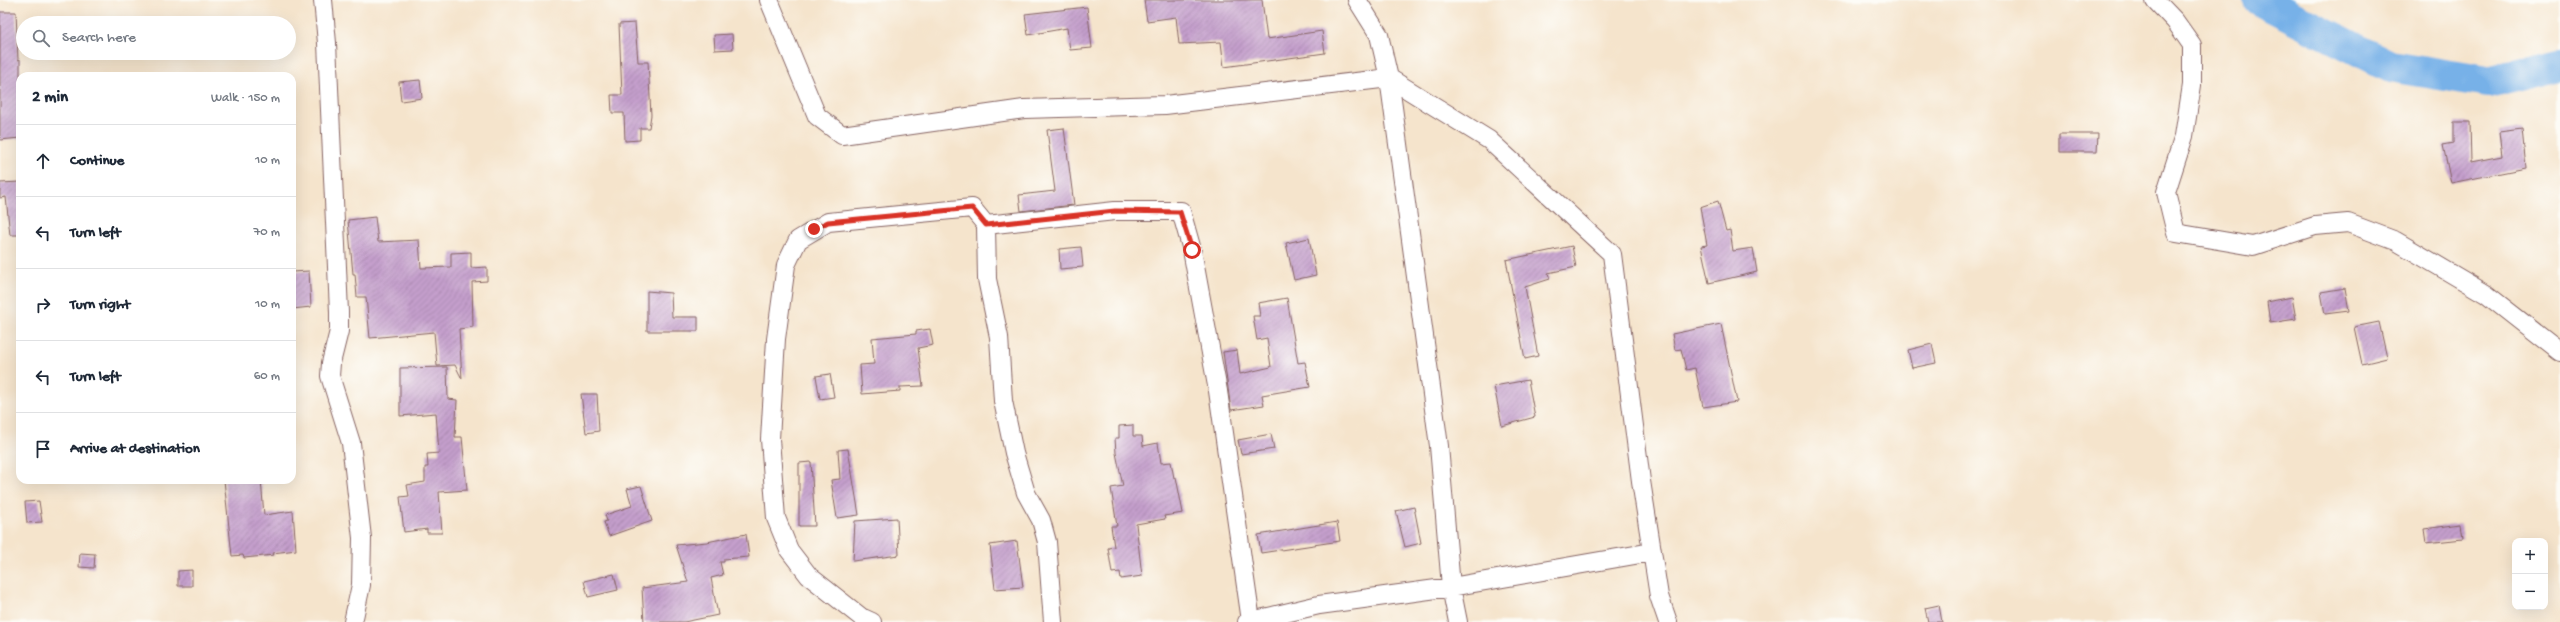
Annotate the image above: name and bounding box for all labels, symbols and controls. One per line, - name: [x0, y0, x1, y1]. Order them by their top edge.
- search box: [16, 16, 296, 60]
- icon: search: [30, 27, 52, 49]
- text: Search here: [62, 29, 136, 47]
- text: 2 min: [32, 88, 68, 108]
- text: Walk · 150 m: [211, 91, 280, 106]
- icon: ahead: [32, 150, 54, 172]
- text: Continue: [70, 152, 124, 170]
- text: 10 m: [255, 153, 280, 168]
- route end: [805, 220, 823, 238]
- icon: left: [32, 222, 54, 244]
- text: Turn left: [70, 224, 121, 242]
- text: 70 m: [254, 225, 280, 240]
- route start: [1183, 241, 1201, 259]
- icon: right: [32, 294, 54, 316]
- text: Turn right: [70, 296, 130, 314]
- text: 10 m: [255, 297, 280, 312]
- icon: left: [32, 366, 54, 388]
- text: Turn left: [70, 368, 121, 386]
- text: 60 m: [254, 369, 280, 384]
- icon: arrive: [32, 438, 54, 460]
- text: Arrive at destination: [70, 440, 200, 458]
- map controls: [2512, 538, 2548, 610]
- button: +: [2512, 538, 2548, 574]
- button: −: [2512, 574, 2548, 610]

